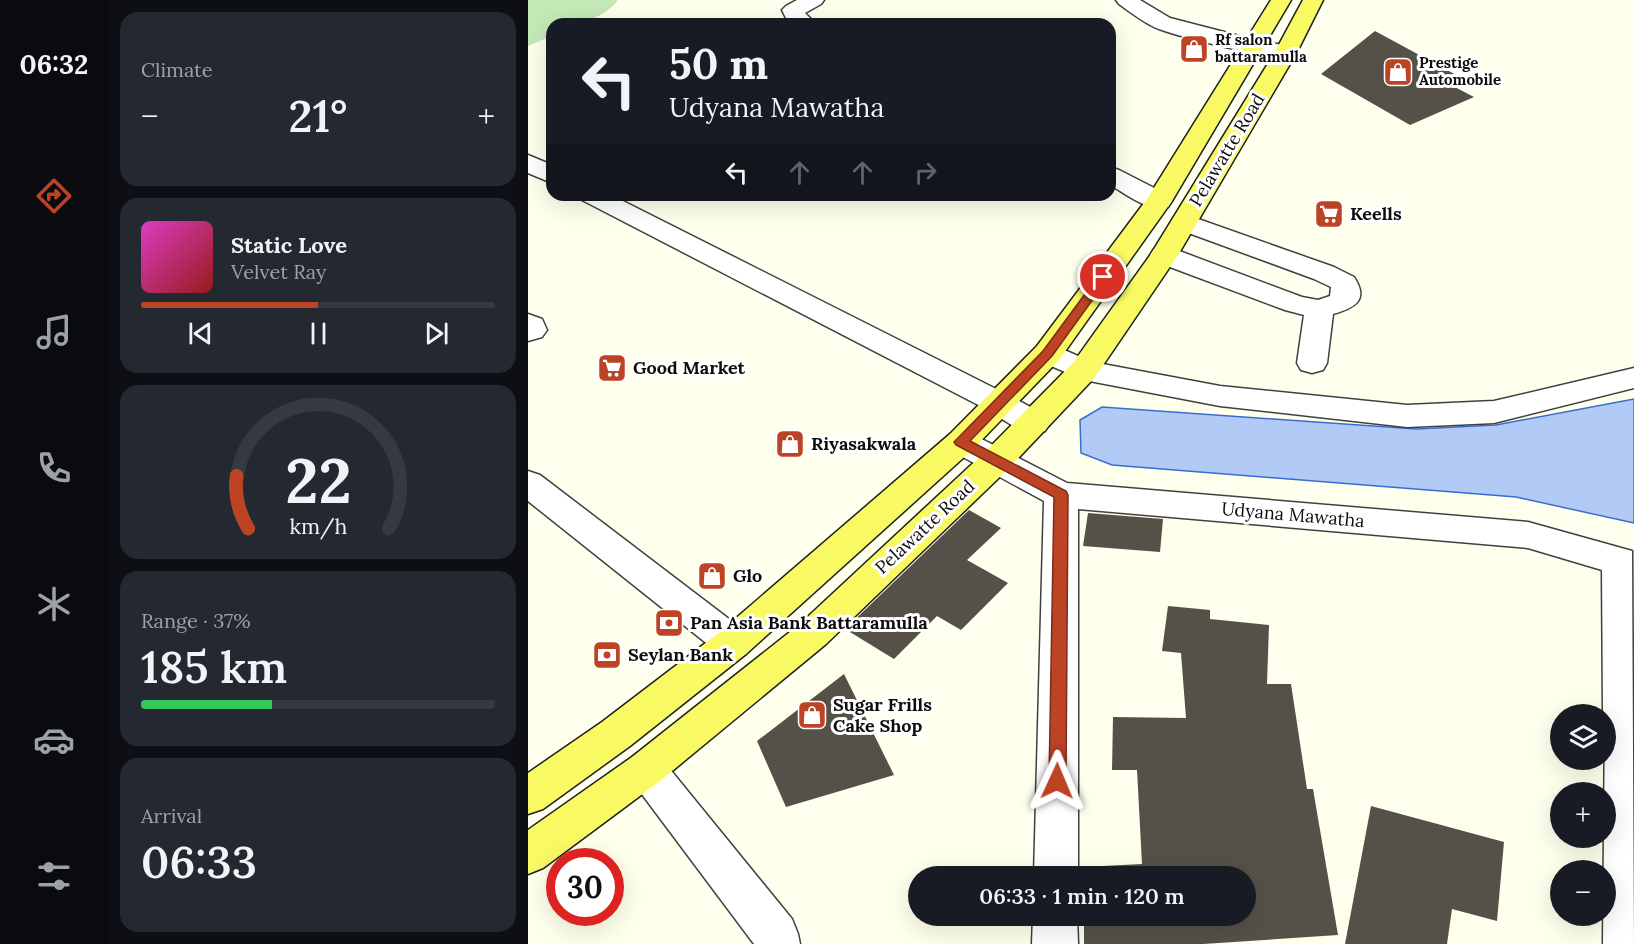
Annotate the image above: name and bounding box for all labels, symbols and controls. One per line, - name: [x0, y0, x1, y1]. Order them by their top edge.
- place label: Rf salon battaramulla: [1214, 30, 1307, 66]
- shop icon: Rf salon battaramulla: [1178, 33, 1210, 65]
- text: 50 m: [669, 37, 768, 91]
- icon: left: [570, 42, 648, 120]
- text: 06:32: [20, 47, 88, 81]
- place label: Prestige Automobile: [1419, 53, 1501, 89]
- shop icon: Prestige Automobile: [1382, 56, 1414, 88]
- text: Climate: [141, 57, 213, 82]
- text: 21°: [288, 87, 348, 144]
- street label: Pelawatte Road: [1184, 89, 1270, 211]
- text: Udyana Mawatha: [669, 90, 884, 124]
- text: −: [141, 95, 159, 137]
- text: +: [477, 95, 495, 137]
- icon: left: [720, 156, 753, 189]
- icon: ahead: [783, 156, 816, 189]
- icon: ahead: [846, 156, 879, 189]
- icon: right: [909, 156, 942, 189]
- icon: directions: [33, 175, 75, 217]
- supermarket icon: Keells: [1313, 198, 1345, 230]
- place label: Keells: [1350, 202, 1402, 225]
- text: Static Love: [231, 231, 347, 259]
- pin: [1077, 251, 1128, 302]
- text: Velvet Ray: [231, 259, 326, 284]
- icon: arrive: [1086, 260, 1119, 293]
- icon: music: [33, 311, 75, 353]
- icon: previous: [184, 317, 217, 350]
- icon: pause: [302, 317, 335, 350]
- icon: next: [420, 317, 453, 350]
- supermarket icon: Good Market: [596, 352, 628, 384]
- place label: Good Market: [633, 356, 746, 379]
- shop icon: Riyasakwala: [774, 428, 806, 460]
- place label: Riyasakwala: [811, 432, 917, 455]
- text: 22: [285, 440, 351, 520]
- icon: phone: [33, 447, 75, 489]
- street label: Pelawatte Road: [870, 474, 980, 579]
- street label: Udyana Mawatha: [1221, 497, 1366, 532]
- text: km/h: [289, 512, 347, 540]
- shop icon: Glo: [696, 560, 728, 592]
- place label: Glo: [733, 564, 762, 587]
- icon: climate: [33, 583, 75, 625]
- bank icon: Pan Asia Bank Battaramulla: [653, 607, 685, 639]
- text: Range · 37%: [141, 608, 251, 633]
- place label: Pan Asia Bank Battaramulla: [690, 611, 928, 634]
- text: 185 km: [141, 638, 287, 695]
- bank icon: Seylan Bank: [591, 639, 623, 671]
- place label: Seylan Bank: [628, 643, 733, 666]
- place label: Sugar Frills Cake Shop: [833, 693, 932, 737]
- shop icon: Sugar Frills Cake Shop: [796, 699, 828, 731]
- map controls: [1550, 704, 1616, 926]
- button: layers: [1550, 704, 1616, 770]
- icon: car: [33, 719, 75, 761]
- position arrow: [1025, 749, 1089, 813]
- button: +: [1550, 782, 1616, 848]
- text: Arrival: [141, 803, 202, 828]
- text: 06:33: [141, 833, 257, 890]
- speed limit sign: 30: [546, 848, 624, 926]
- icon: filters: [33, 855, 75, 897]
- button: −: [1550, 860, 1616, 926]
- text: 06:33 · 1 min · 120 m: [979, 882, 1185, 910]

